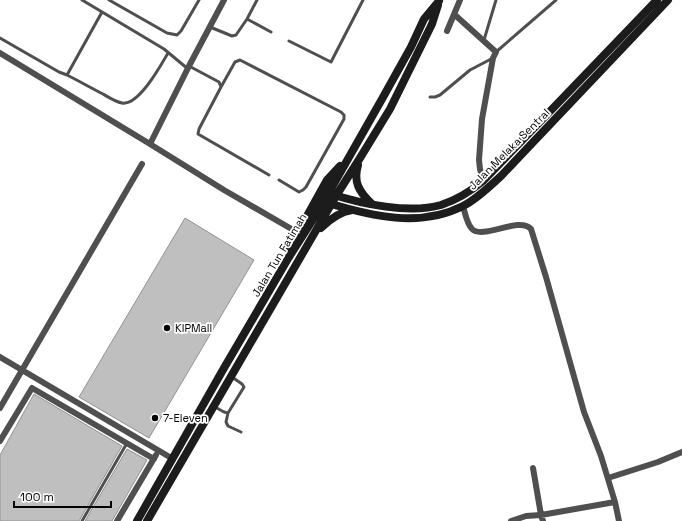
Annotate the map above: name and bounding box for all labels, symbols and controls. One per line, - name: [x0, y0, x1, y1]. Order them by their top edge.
- street label: Jalan Melaka Sentral: [465, 105, 553, 193]
- street label: Jalan Tun Fatimah: [249, 211, 309, 299]
- place label: KIPMall: [175, 321, 212, 335]
- marker: KIPMall: [162, 323, 172, 333]
- place label: 7-Eleven: [163, 411, 208, 425]
- marker: 7-Eleven: [150, 413, 160, 423]
- scale bar: [14, 483, 111, 509]
- text: 100 m: [20, 489, 54, 505]

